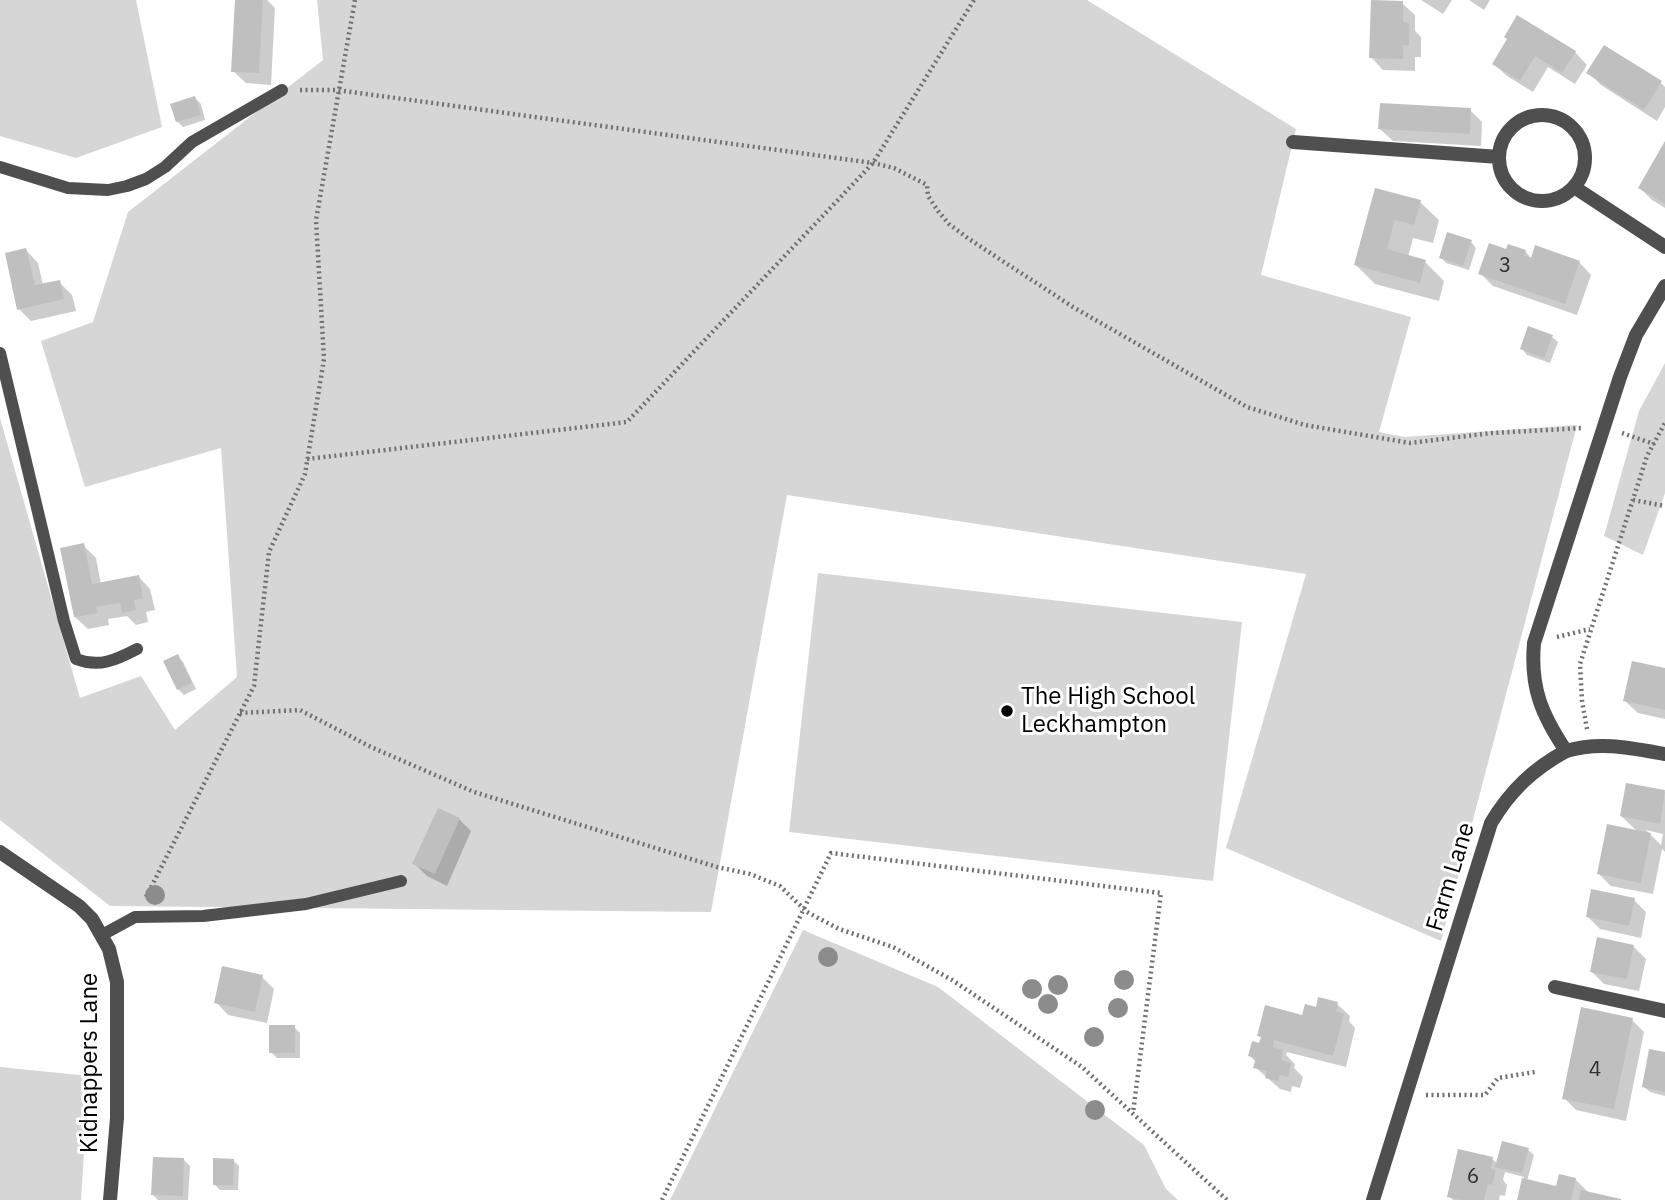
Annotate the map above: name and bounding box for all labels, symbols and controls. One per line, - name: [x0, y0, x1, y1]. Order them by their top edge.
- house number: 3: [1499, 253, 1511, 279]
- place label: The High School Leckhampton: [1021, 683, 1195, 739]
- marker: The High School Leckhampton: [999, 703, 1015, 719]
- street label: Farm Lane: [1421, 819, 1481, 935]
- street label: Kidnappers Lane: [76, 973, 104, 1153]
- house number: 4: [1589, 1057, 1601, 1083]
- house number: 6: [1467, 1164, 1479, 1190]

